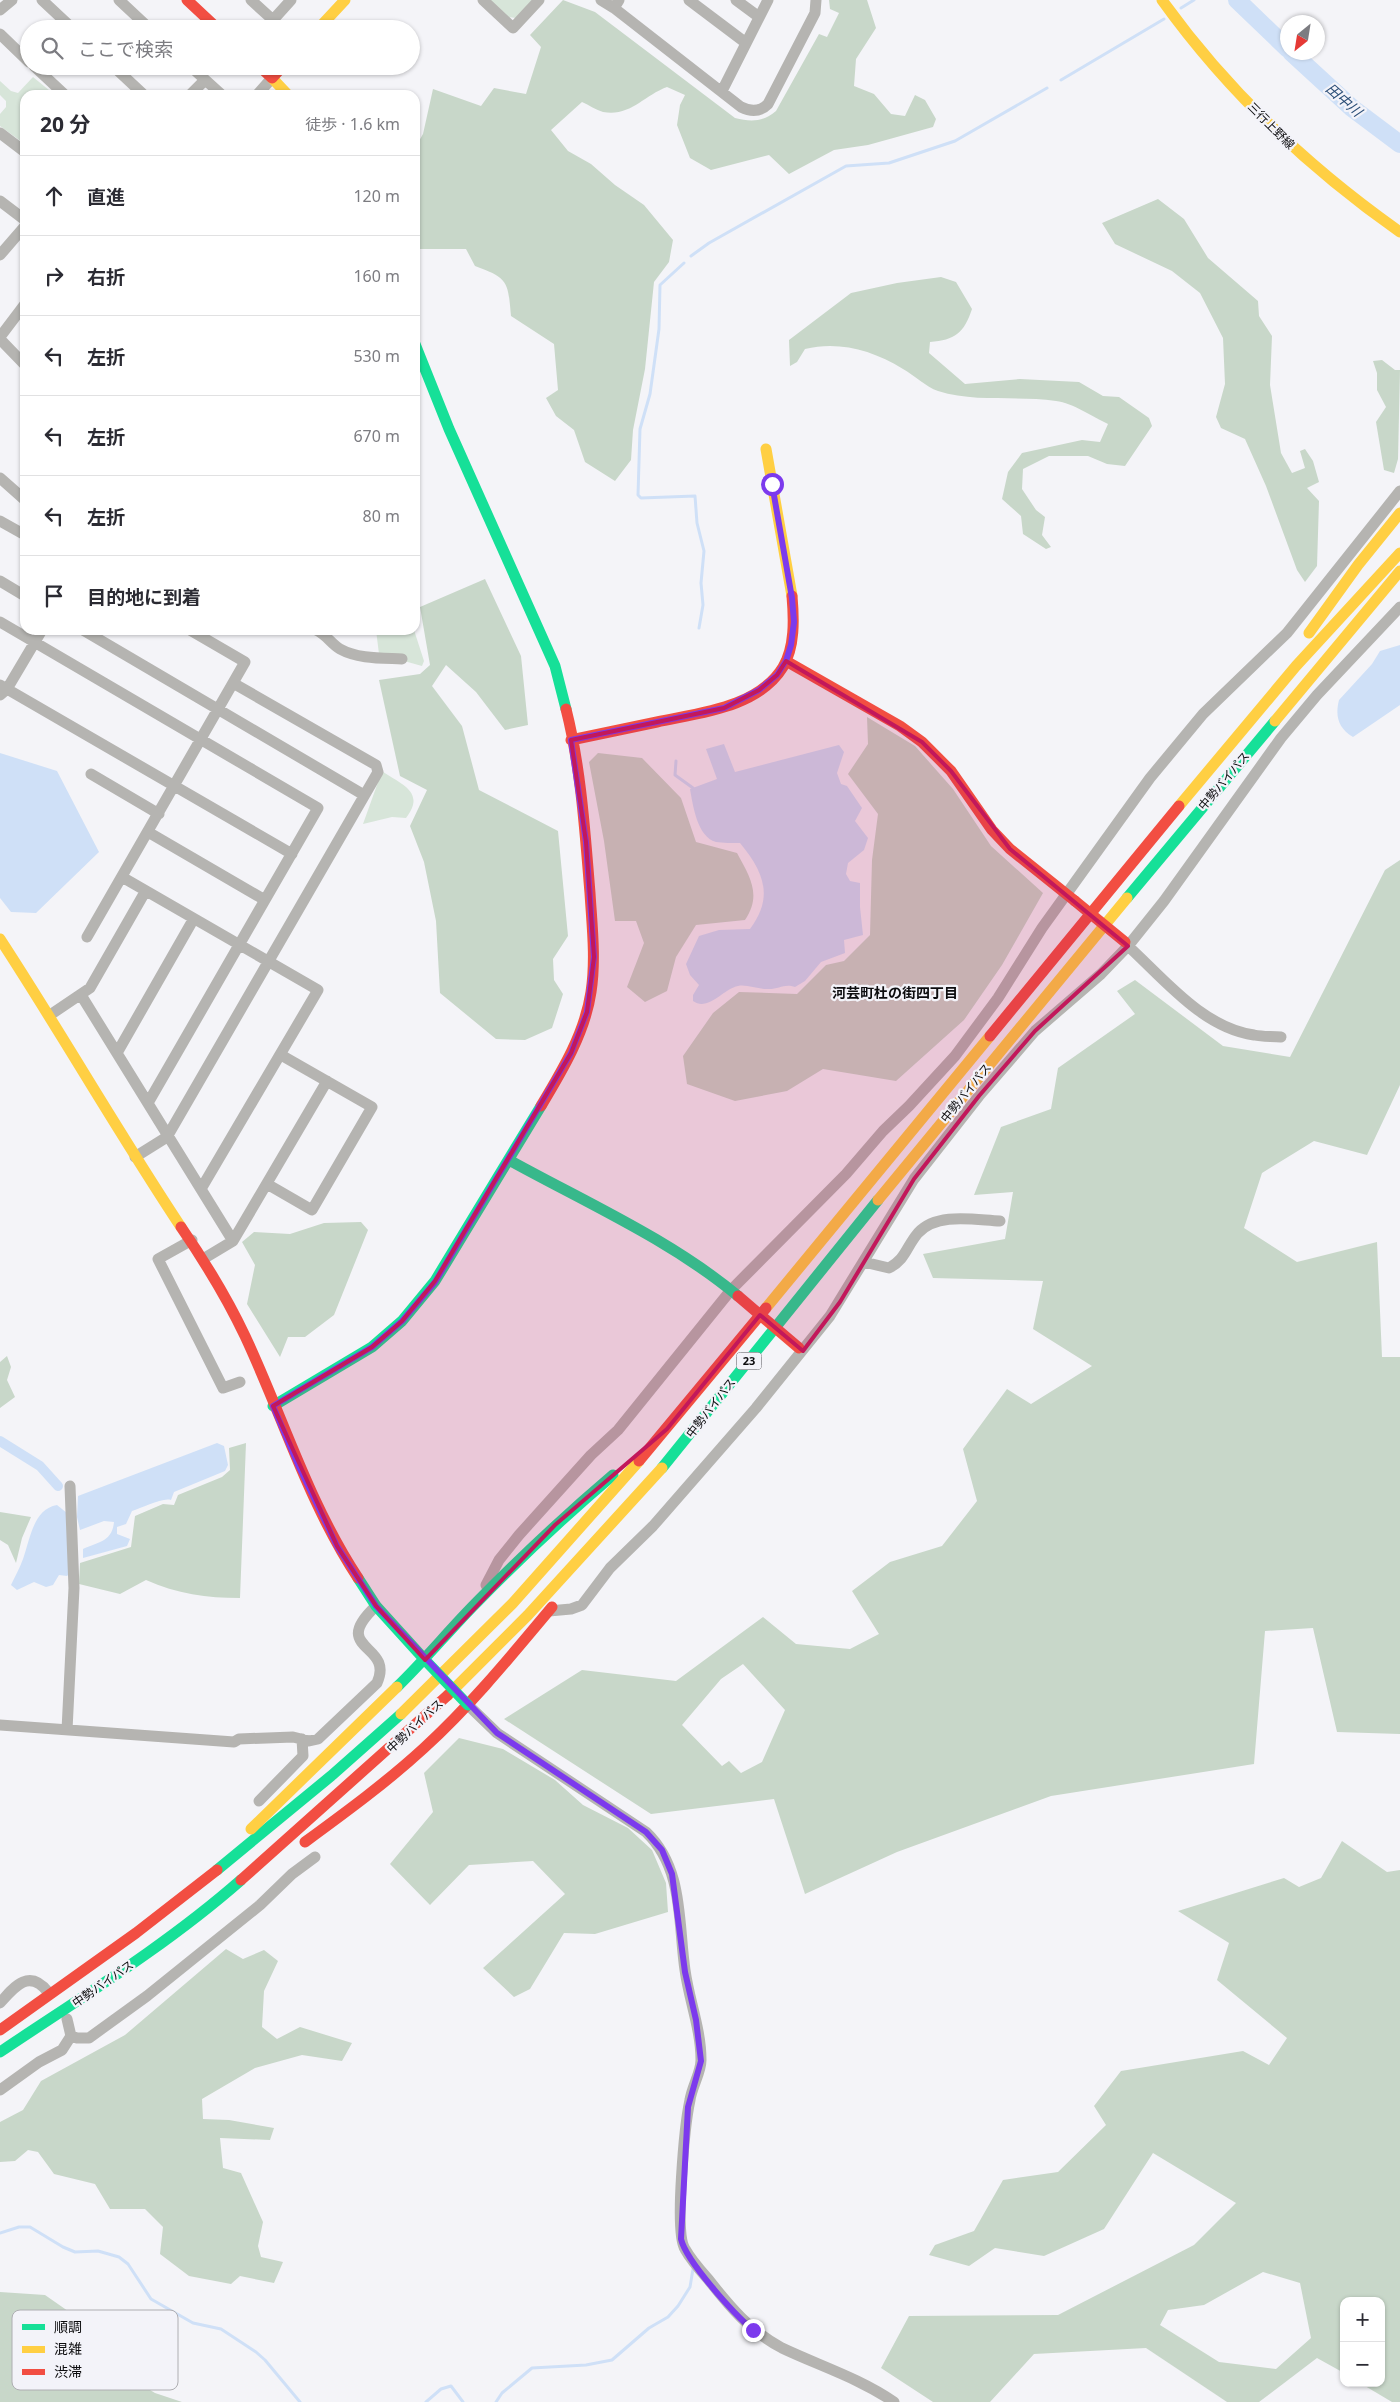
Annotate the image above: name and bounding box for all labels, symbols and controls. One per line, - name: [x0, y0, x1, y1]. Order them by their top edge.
- north arrow: [1280, 15, 1325, 60]
- search box: [20, 20, 420, 75]
- icon: search: [38, 34, 66, 62]
- text: ここで検索: [78, 36, 173, 62]
- water label: 田中川: [1322, 79, 1368, 122]
- street label: 三行上野線: [1244, 98, 1299, 153]
- text: 20 分: [40, 110, 90, 138]
- text: 徒歩 · 1.6 km: [305, 113, 400, 135]
- icon: ahead: [40, 182, 68, 210]
- text: 直進: [87, 184, 125, 210]
- text: 120 m: [353, 185, 400, 207]
- icon: right: [40, 262, 68, 290]
- text: 右折: [87, 264, 125, 290]
- text: 160 m: [353, 265, 400, 287]
- icon: left: [40, 342, 68, 370]
- text: 左折: [87, 344, 125, 370]
- text: 530 m: [353, 345, 400, 367]
- icon: left: [40, 422, 68, 450]
- text: 左折: [87, 424, 125, 450]
- text: 670 m: [353, 425, 400, 447]
- route start: [761, 473, 784, 496]
- icon: left: [40, 502, 68, 530]
- text: 左折: [87, 504, 125, 530]
- text: 80 m: [363, 505, 400, 527]
- icon: arrive: [40, 582, 68, 610]
- text: 目的地に到着: [87, 584, 201, 610]
- street label: 中勢バイパス: [1194, 748, 1253, 814]
- district label: 河芸町杜の街四丁目: [832, 983, 958, 1002]
- street label: 中勢バイパス: [936, 1059, 995, 1126]
- road number: 23: [736, 1352, 762, 1370]
- street label: 中勢バイパス: [682, 1374, 739, 1441]
- street label: 中勢バイパス: [383, 1695, 447, 1756]
- street label: 中勢バイパス: [68, 1956, 137, 2011]
- map controls: [1340, 2297, 1385, 2387]
- button: +: [1340, 2297, 1385, 2342]
- legend: [12, 2310, 178, 2390]
- text: 順調: [54, 2317, 82, 2336]
- route end: [742, 2319, 765, 2342]
- text: 混雑: [54, 2339, 82, 2358]
- button: −: [1340, 2342, 1385, 2387]
- text: 渋滞: [54, 2362, 82, 2381]

